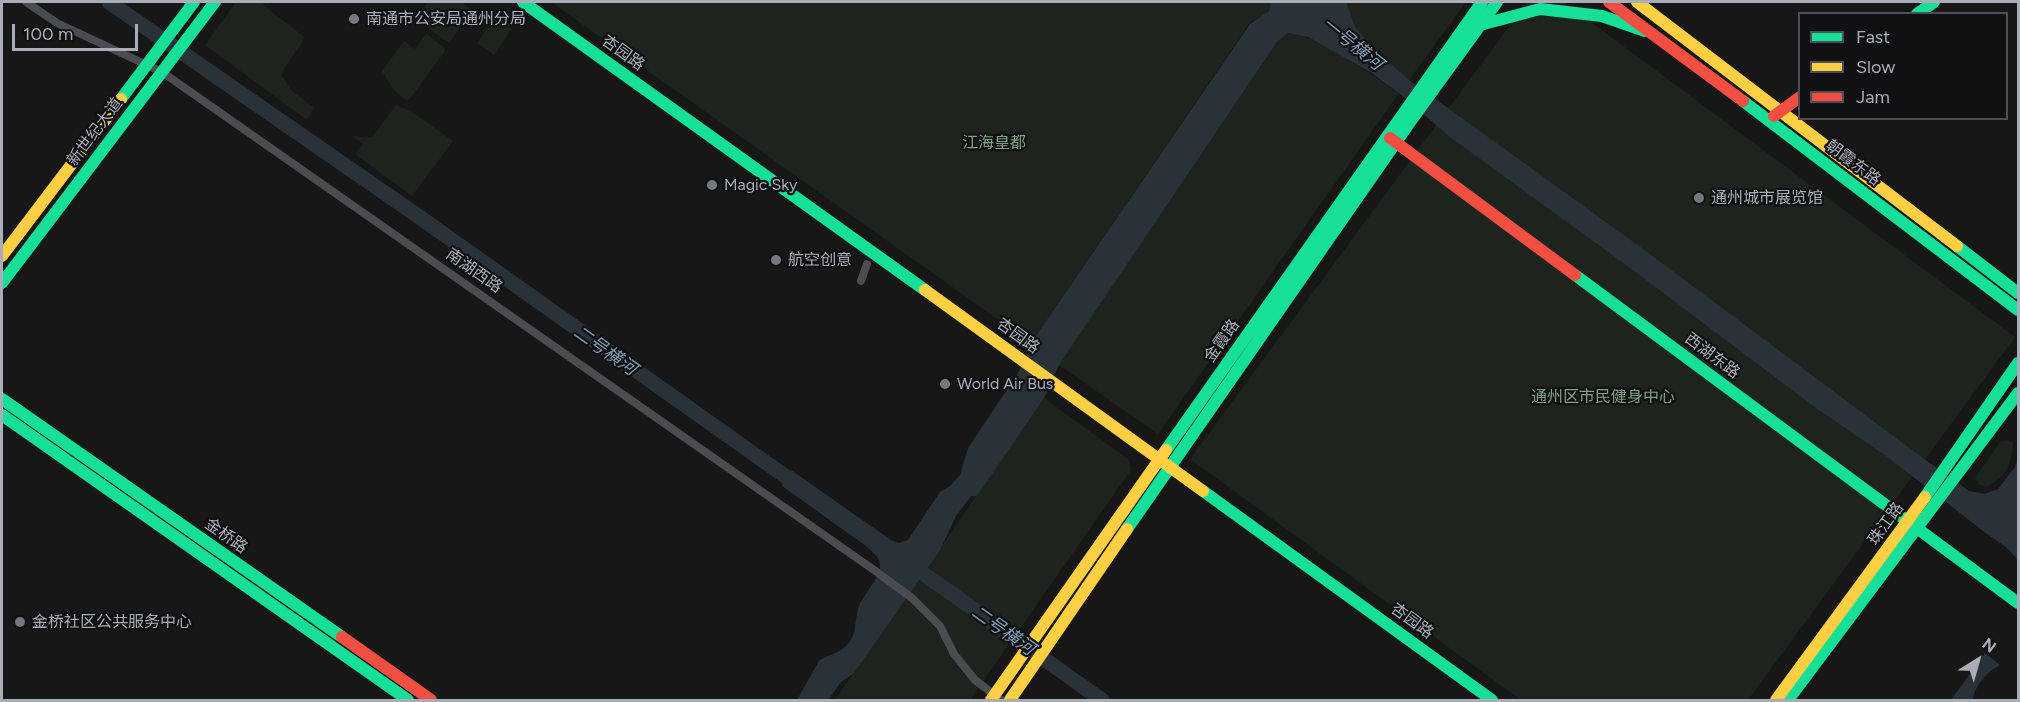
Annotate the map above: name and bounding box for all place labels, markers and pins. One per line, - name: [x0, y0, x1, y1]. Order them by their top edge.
- place label: 南通市公安局通州分局: [366, 9, 526, 29]
- marker: 南通市公安局通州分局: [347, 12, 361, 26]
- place label: Magic Sky: [724, 175, 797, 195]
- marker: Magic Sky: [705, 178, 719, 192]
- place label: 通州城市展览馆: [1711, 188, 1823, 208]
- marker: 通州城市展览馆: [1692, 191, 1706, 205]
- place label: 航空创意: [788, 250, 852, 270]
- marker: 航空创意: [769, 253, 783, 267]
- place label: World Air Bus: [957, 374, 1053, 394]
- marker: World Air Bus: [938, 377, 952, 391]
- place label: 金桥社区公共服务中心: [32, 612, 192, 632]
- marker: 金桥社区公共服务中心: [13, 615, 27, 629]

